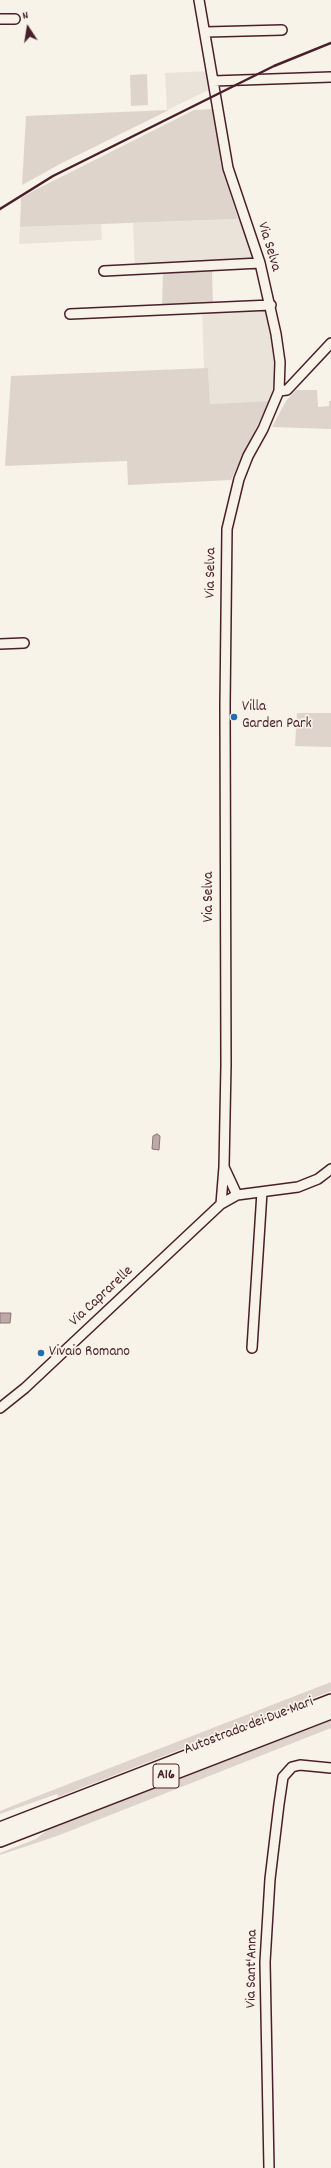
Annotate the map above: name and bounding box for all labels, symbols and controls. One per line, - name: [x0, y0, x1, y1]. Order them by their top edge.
- north arrow: [8, 8, 48, 48]
- text: N: [21, 8, 30, 25]
- street label: Via Selva: [252, 220, 284, 274]
- street label: Via Selva: [203, 548, 221, 598]
- place label: Villa Garden Park: [242, 699, 312, 734]
- marker: Villa Garden Park: [229, 712, 239, 722]
- street label: Via Selva: [201, 872, 219, 922]
- street label: Via Caprarelle: [67, 1263, 137, 1331]
- place label: Vivaio Romano: [49, 1344, 130, 1362]
- marker: Vivaio Romano: [36, 1348, 46, 1358]
- street label: Autostrada dei Due Mari: [182, 1694, 316, 1760]
- road number: A16: [153, 1764, 179, 1788]
- street label: Via Sant'Anna: [243, 1930, 263, 2008]

